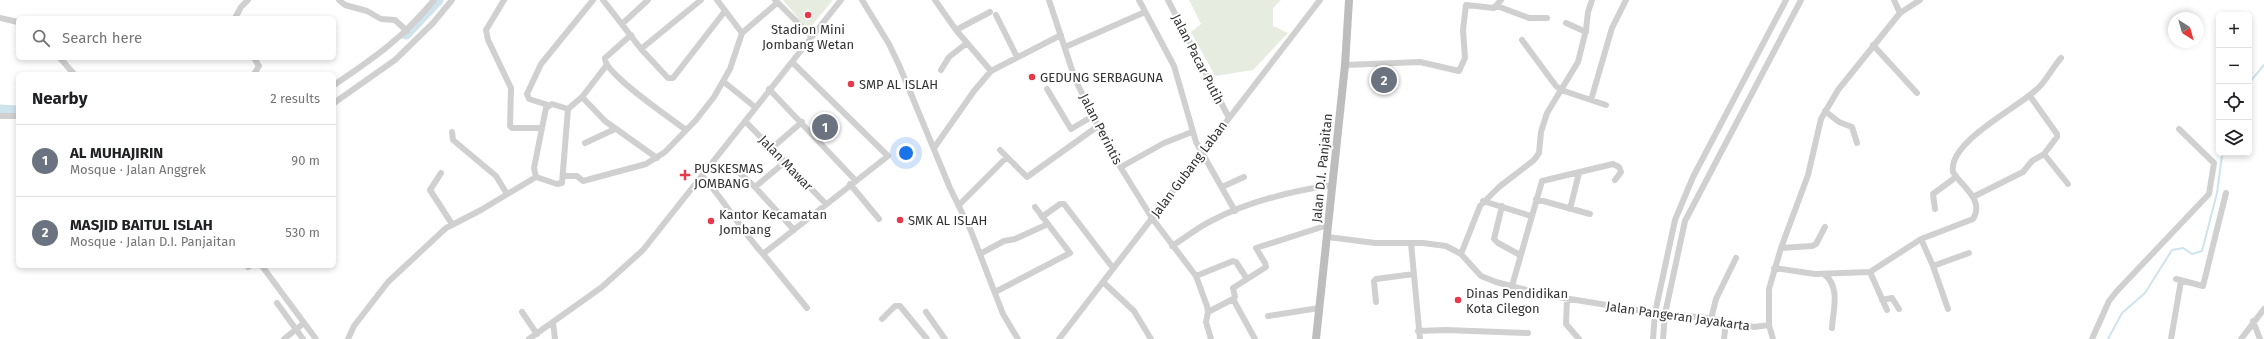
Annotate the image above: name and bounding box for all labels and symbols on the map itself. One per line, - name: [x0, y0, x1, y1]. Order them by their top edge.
- marker: Stadion Mini Jombang Wetan: [803, 10, 813, 20]
- street label: Jalan Pacar Putih: [1169, 11, 1227, 107]
- north arrow: [2168, 12, 2204, 48]
- place label: Stadion Mini Jombang Wetan: [762, 22, 854, 52]
- pin: 2: [1371, 65, 1397, 95]
- place label: GEDUNG SERBAGUNA: [1040, 70, 1163, 85]
- marker: GEDUNG SERBAGUNA: [1027, 72, 1037, 82]
- place label: SMP AL ISLAH: [859, 77, 938, 92]
- marker: SMP AL ISLAH: [846, 79, 856, 89]
- street label: Jalan Perintis: [1077, 91, 1125, 167]
- pin: 1: [812, 112, 838, 142]
- street label: Jalan D.I. Panjaitan: [1309, 113, 1335, 223]
- street label: Jalan Gubang Laban: [1148, 118, 1230, 220]
- street label: Jalan Mawar: [756, 132, 816, 194]
- your location: [896, 143, 916, 163]
- place label: PUSKESMAS JOMBANG: [694, 161, 763, 191]
- marker: PUSKESMAS JOMBANG: [679, 169, 691, 181]
- place label: Kantor Kecamatan Jombang: [719, 207, 827, 237]
- place label: SMK AL ISLAH: [908, 213, 987, 228]
- marker: SMK AL ISLAH: [895, 215, 905, 225]
- marker: Kantor Kecamatan Jombang: [706, 216, 716, 226]
- place label: Dinas Pendidikan Kota Cilegon: [1466, 286, 1568, 316]
- marker: Dinas Pendidikan Kota Cilegon: [1453, 295, 1463, 305]
- street label: Jalan Pangeran Jayakarta: [1605, 298, 1751, 334]

